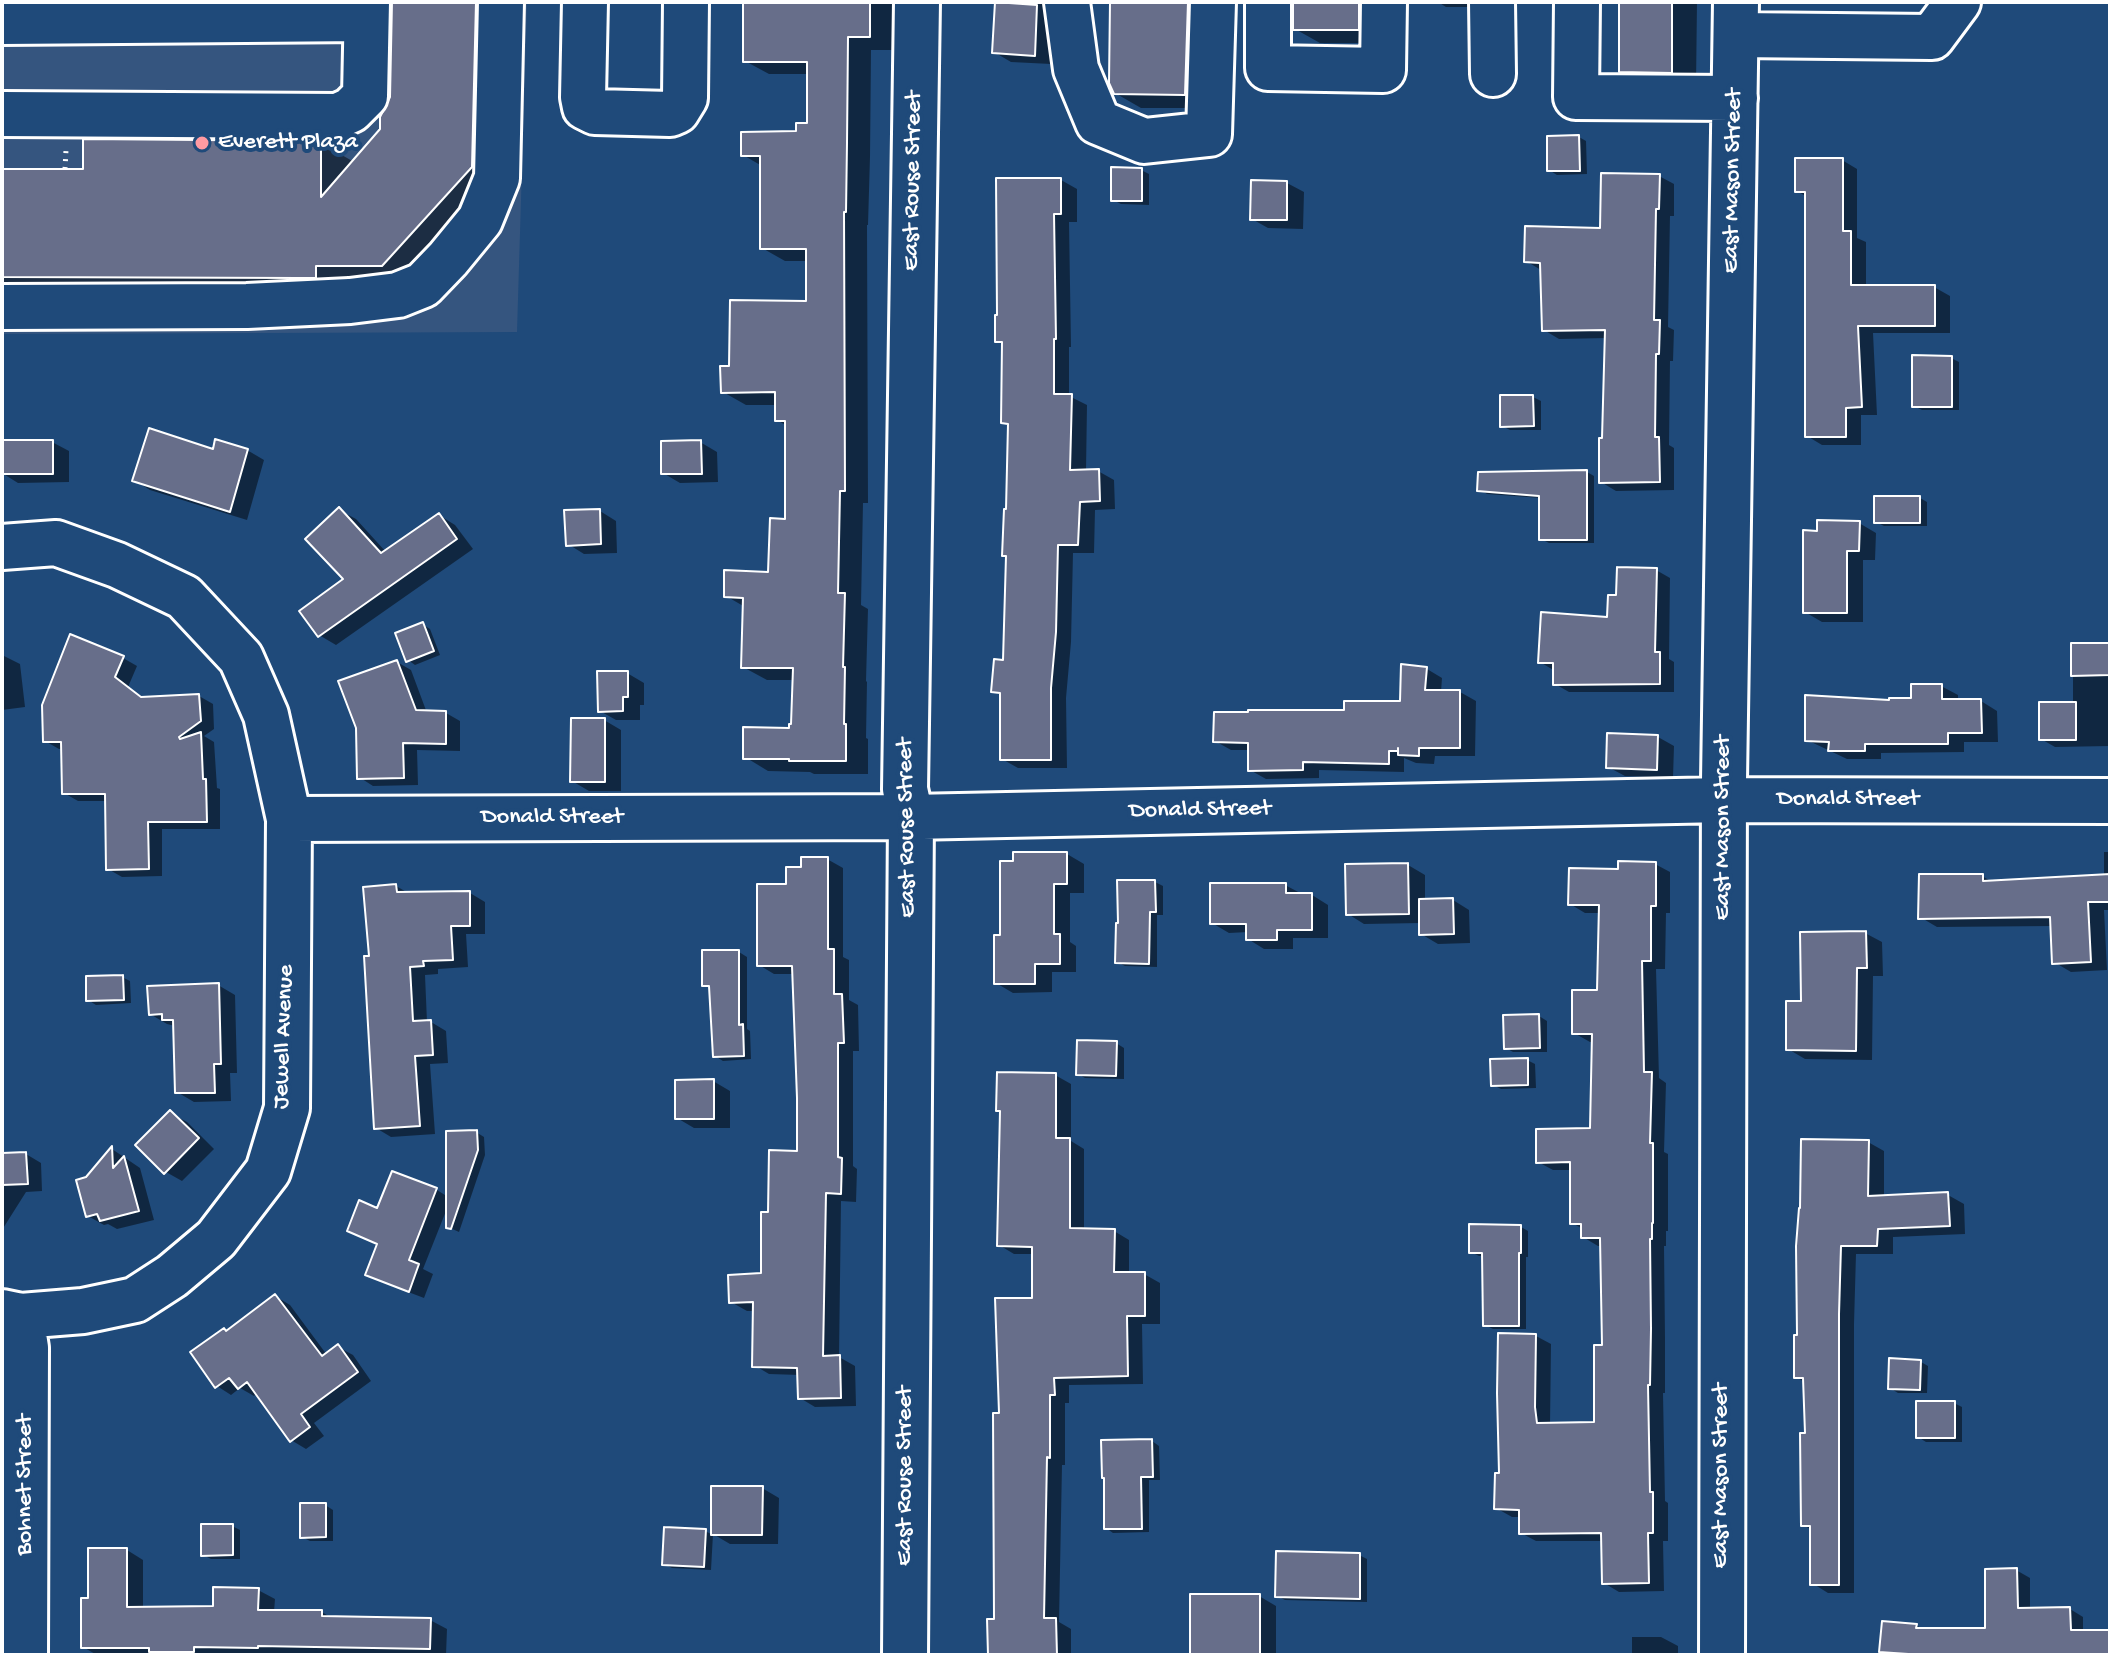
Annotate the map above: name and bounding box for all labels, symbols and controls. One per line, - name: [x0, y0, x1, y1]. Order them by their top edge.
- street label: East Mason Street: [1718, 88, 1750, 274]
- street label: East Rouse Street: [898, 91, 930, 271]
- place label: Everett Plaza: [218, 129, 358, 157]
- marker: Everett Plaza: [193, 134, 211, 152]
- street label: East Mason Street: [1710, 736, 1738, 920]
- street label: East Rouse Street: [892, 738, 924, 918]
- street label: Donald Street: [1777, 786, 1919, 814]
- street label: Donald Street: [1129, 795, 1271, 827]
- street label: Donald Street: [481, 804, 623, 832]
- street label: Jewell Avenue: [268, 964, 302, 1110]
- street label: East Mason Street: [1708, 1384, 1736, 1568]
- street label: East Rouse Street: [892, 1386, 920, 1566]
- street label: Bohnet Street: [12, 1415, 40, 1555]

